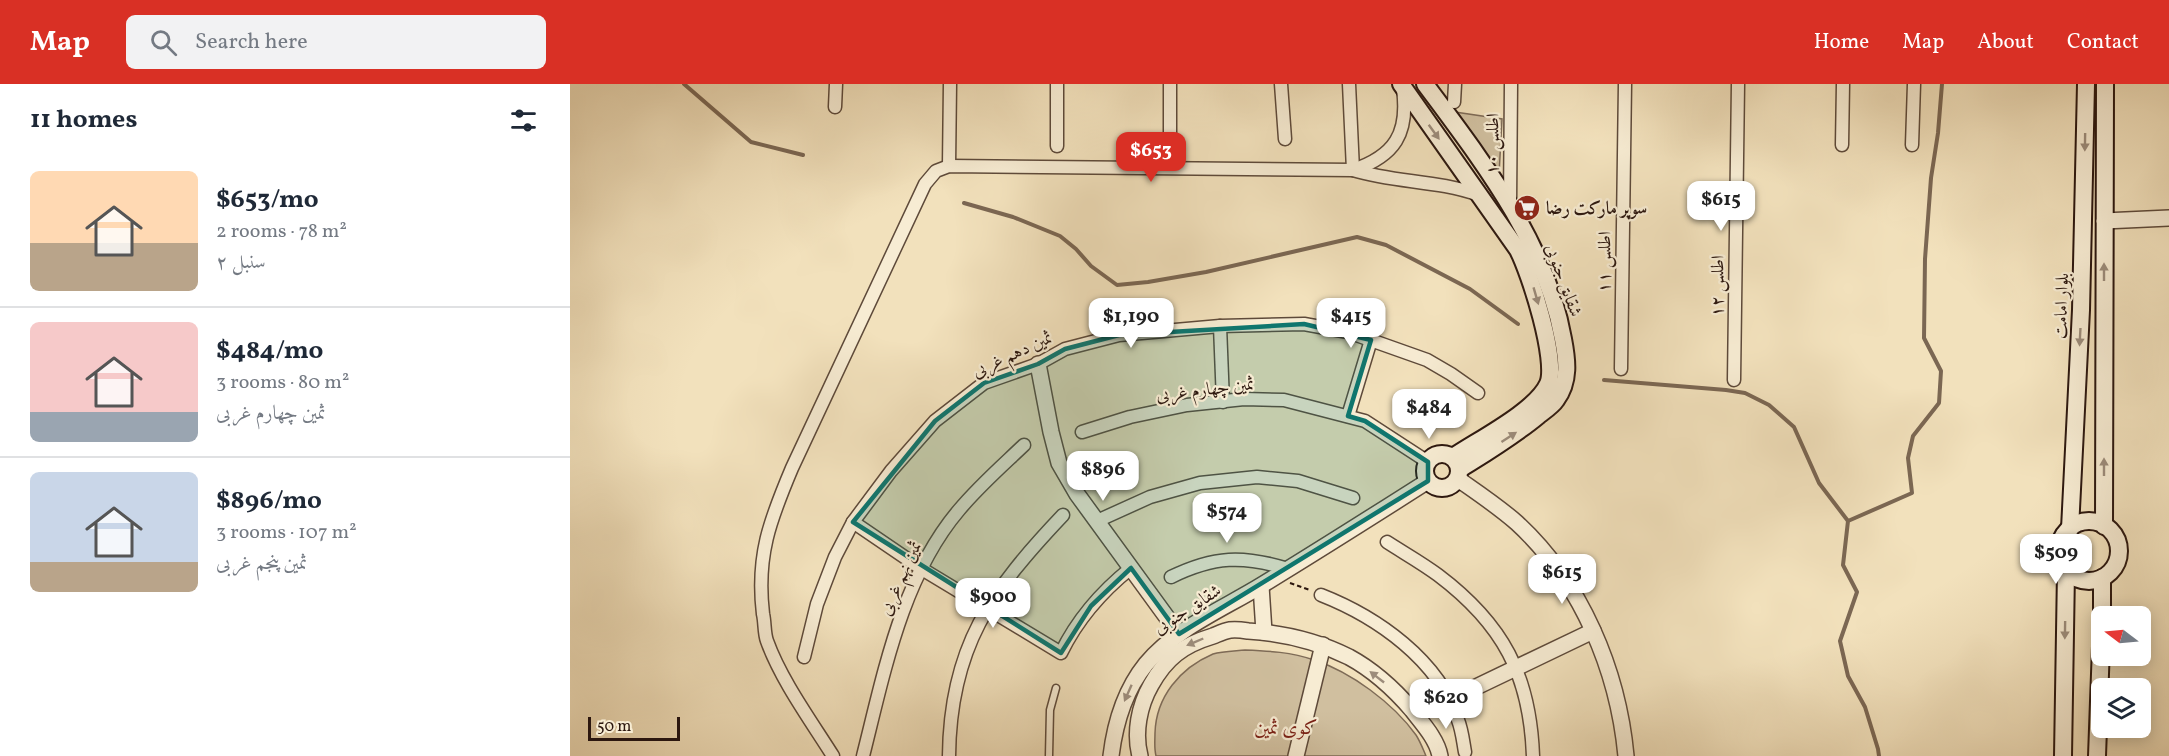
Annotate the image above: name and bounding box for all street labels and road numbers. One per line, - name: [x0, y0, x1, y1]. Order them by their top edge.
- street label: اطلس ۱۰: [1480, 113, 1507, 175]
- street label: اطلس ۱۱: [1592, 231, 1619, 293]
- street label: شقایق جنوبی: [1538, 240, 1587, 321]
- street label: اطلس ۱۲: [1705, 255, 1732, 317]
- street label: بلوار امامت: [2049, 272, 2076, 340]
- street label: ثمین دهم غربی: [968, 326, 1058, 388]
- street label: ثمین چهارم غربی: [1155, 372, 1256, 411]
- street label: ثمین نهم غربی: [874, 537, 932, 621]
- street label: شقایق جنوبی: [1149, 579, 1227, 641]

